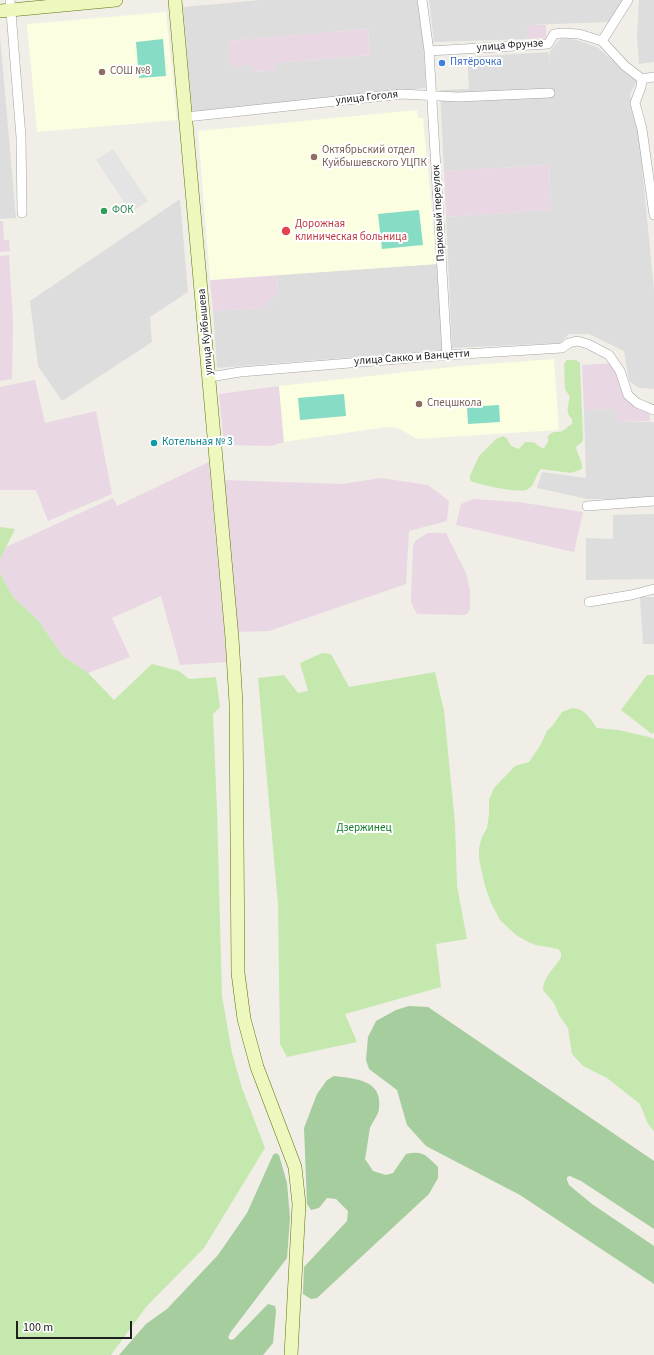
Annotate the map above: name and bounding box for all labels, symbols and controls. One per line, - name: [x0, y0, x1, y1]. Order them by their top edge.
- street label: улица Фрунзе: [476, 37, 544, 55]
- place label: Пятёрочка: [450, 56, 502, 70]
- marker: Пятёрочка: [437, 58, 447, 68]
- place label: СОШ №8: [110, 65, 150, 79]
- marker: СОШ №8: [97, 67, 107, 77]
- street label: улица Гоголя: [335, 88, 399, 108]
- place label: Октябрьский отдел Куйбышевского УЦПК: [322, 144, 427, 170]
- marker: Октябрьский отдел Куйбышевского УЦПК: [309, 152, 319, 162]
- street label: Парковый переулок: [430, 164, 448, 262]
- place label: ФОК: [112, 204, 134, 218]
- marker: ФОК: [99, 206, 109, 216]
- place label: Дорожная клиническая больница: [295, 218, 407, 244]
- marker: Дорожная клиническая больница: [280, 225, 292, 237]
- street label: улица Куйбышева: [196, 288, 216, 376]
- street label: улица Сакко и Ванцетти: [354, 347, 470, 369]
- place label: Спецшкола: [427, 397, 482, 411]
- marker: Спецшкола: [414, 399, 424, 409]
- place label: Котельная № 3: [162, 436, 233, 450]
- marker: Котельная № 3: [149, 438, 159, 448]
- park label: Дзержинец: [336, 822, 392, 836]
- scale bar: [18, 1313, 134, 1339]
- text: 100 m: [23, 1319, 53, 1336]

